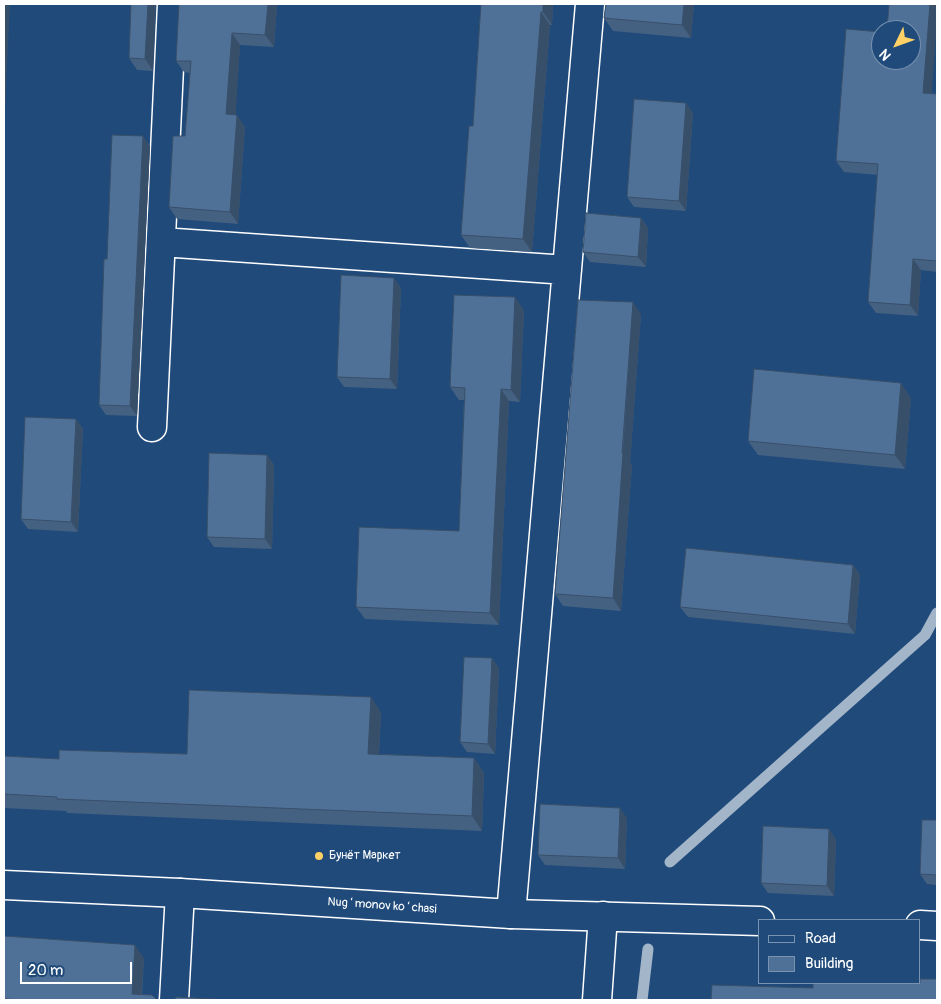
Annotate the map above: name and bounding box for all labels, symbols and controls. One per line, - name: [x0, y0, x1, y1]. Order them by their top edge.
- north arrow: [871, 20, 921, 70]
- text: N: [876, 45, 895, 64]
- place label: Бунёт Маркет: [329, 849, 400, 863]
- marker: Бунёт Маркет: [313, 850, 325, 862]
- street label: Nugʻmonov koʻchasi: [327, 895, 437, 917]
- legend: [758, 919, 921, 984]
- text: Road: [805, 929, 836, 948]
- scale bar: [22, 952, 135, 984]
- text: Building: [805, 954, 853, 973]
- text: 20 m: [28, 961, 63, 980]

